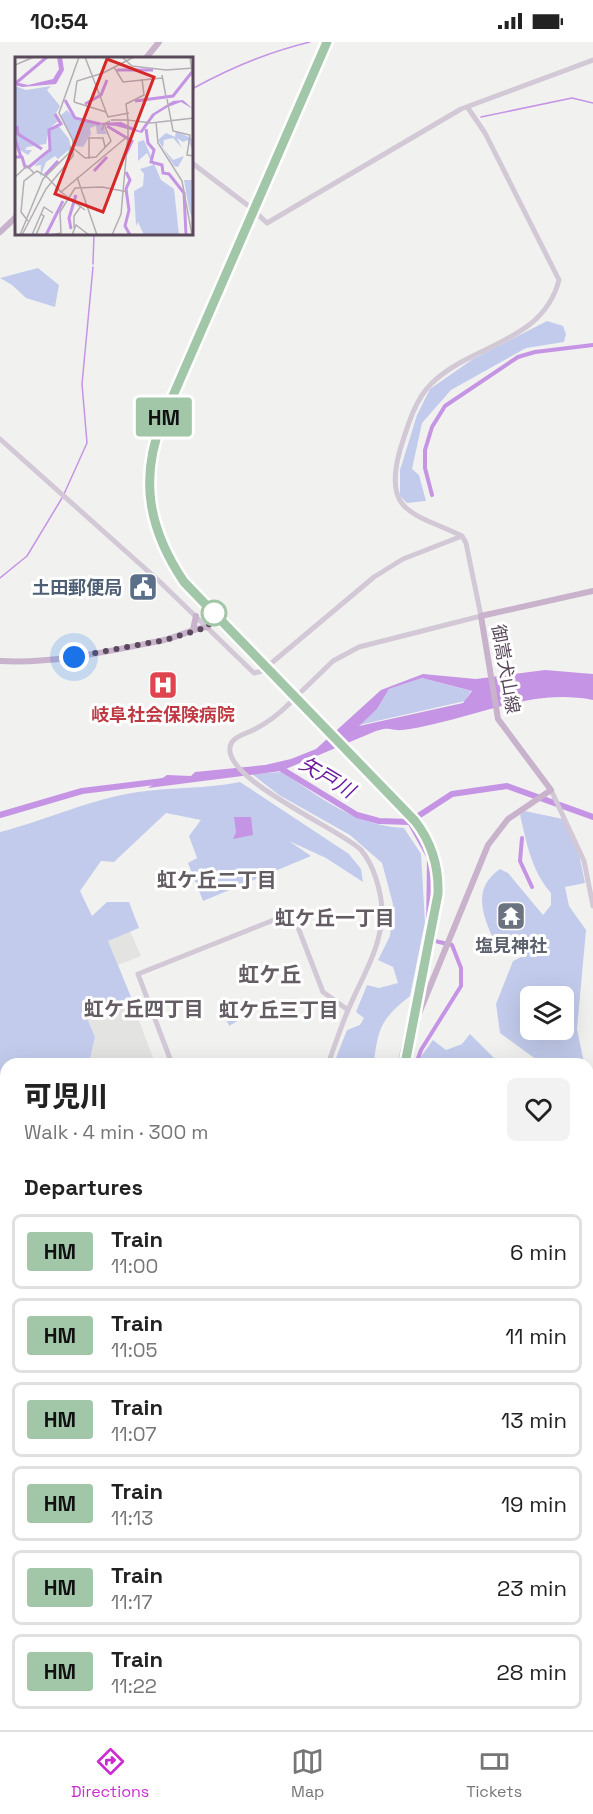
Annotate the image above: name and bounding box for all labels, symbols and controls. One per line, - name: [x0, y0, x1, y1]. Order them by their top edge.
- text: 10:54: [30, 7, 88, 35]
- inset map: [15, 57, 194, 236]
- line badge: HM: [137, 398, 191, 436]
- text: HM: [148, 404, 180, 431]
- public building icon: 土田郵便局: [127, 571, 159, 603]
- place label: 土田郵便局: [32, 576, 122, 599]
- unlabelled marker: [201, 600, 227, 626]
- street label: 御嵩犬山線: [487, 623, 525, 715]
- your location: [59, 642, 89, 672]
- hospital icon: 岐阜社会保険病院: [147, 669, 179, 701]
- place label: 岐阜社会保険病院: [91, 703, 235, 726]
- water label: 矢戸川: [295, 750, 361, 805]
- district label: 虹ケ丘二丁目: [157, 867, 277, 893]
- temple icon: 塩見神社: [495, 900, 527, 932]
- district label: 虹ケ丘一丁目: [275, 905, 395, 931]
- place label: 塩見神社: [475, 934, 547, 957]
- district label: 虹ケ丘: [239, 961, 302, 988]
- map controls: [520, 986, 574, 1040]
- button: layers: [520, 986, 574, 1040]
- district label: 虹ケ丘四丁目: [84, 996, 204, 1022]
- district label: 虹ケ丘三丁目: [219, 997, 339, 1023]
- text: 可児川: [24, 1078, 108, 1114]
- button: heart: [507, 1078, 570, 1141]
- text: Walk · 4 min · 300 m: [24, 1119, 209, 1145]
- text: Departures: [24, 1173, 143, 1201]
- text: Train: [111, 1225, 163, 1253]
- text: HM: [44, 1238, 76, 1265]
- text: 6 min: [510, 1238, 567, 1266]
- text: 11:00: [111, 1253, 158, 1279]
- text: Train: [111, 1309, 163, 1337]
- text: HM: [44, 1322, 76, 1349]
- text: 11 min: [505, 1322, 567, 1350]
- text: 11:05: [111, 1337, 158, 1363]
- text: Train: [111, 1393, 163, 1421]
- text: HM: [44, 1406, 76, 1433]
- text: 13 min: [501, 1406, 567, 1434]
- text: 11:07: [111, 1421, 157, 1447]
- text: Train: [111, 1477, 163, 1505]
- text: HM: [44, 1490, 76, 1517]
- text: 19 min: [501, 1490, 567, 1518]
- text: 11:13: [111, 1505, 153, 1531]
- text: Train: [111, 1561, 163, 1589]
- text: HM: [44, 1574, 76, 1601]
- text: 23 min: [497, 1574, 567, 1602]
- text: 11:17: [111, 1589, 152, 1615]
- text: Train: [111, 1645, 163, 1673]
- text: HM: [44, 1658, 76, 1685]
- text: 28 min: [497, 1658, 567, 1686]
- text: 11:22: [111, 1673, 157, 1699]
- tab: Directions: [71, 1745, 149, 1802]
- tab: Map: [291, 1745, 324, 1802]
- tab: Tickets: [466, 1745, 522, 1802]

